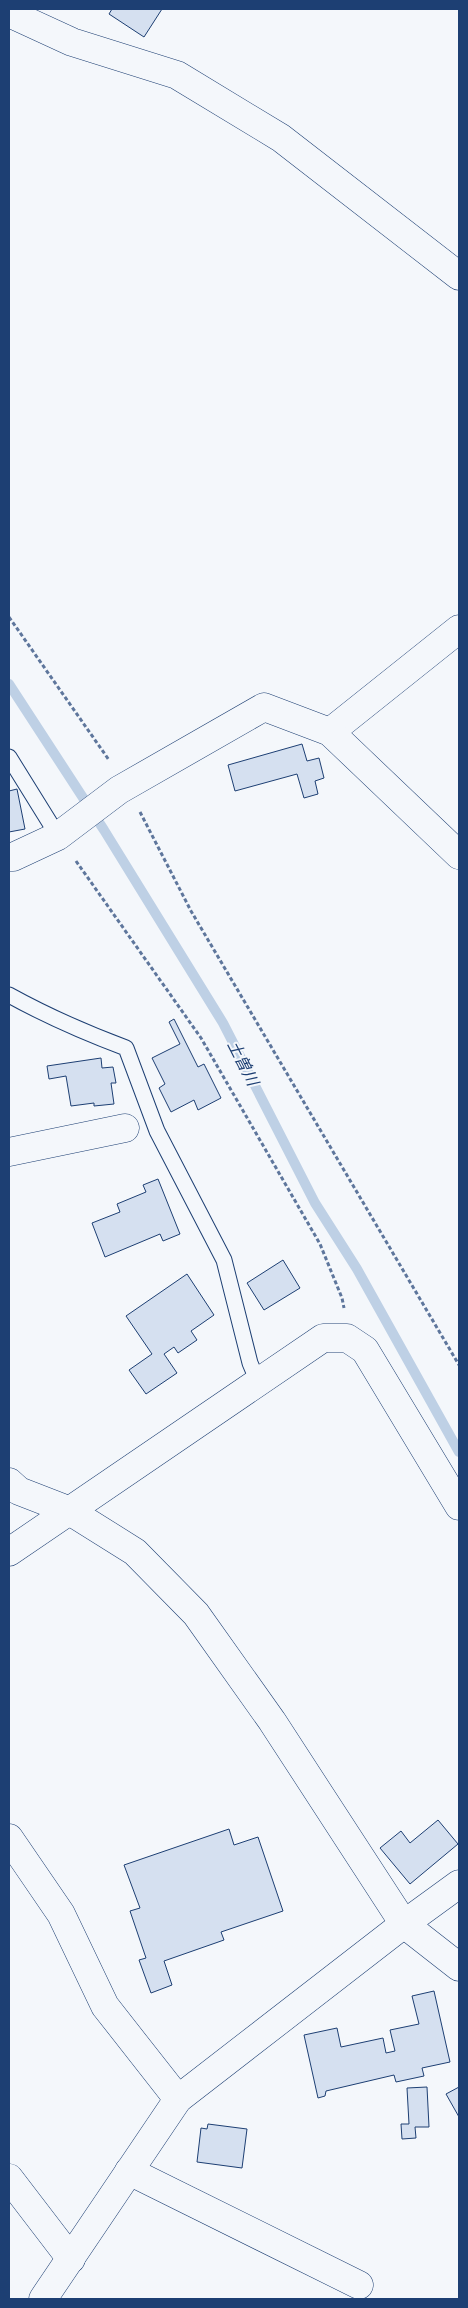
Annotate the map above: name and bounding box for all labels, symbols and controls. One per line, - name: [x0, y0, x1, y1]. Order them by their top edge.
- water label: 土曽川: [224, 1037, 263, 1090]

